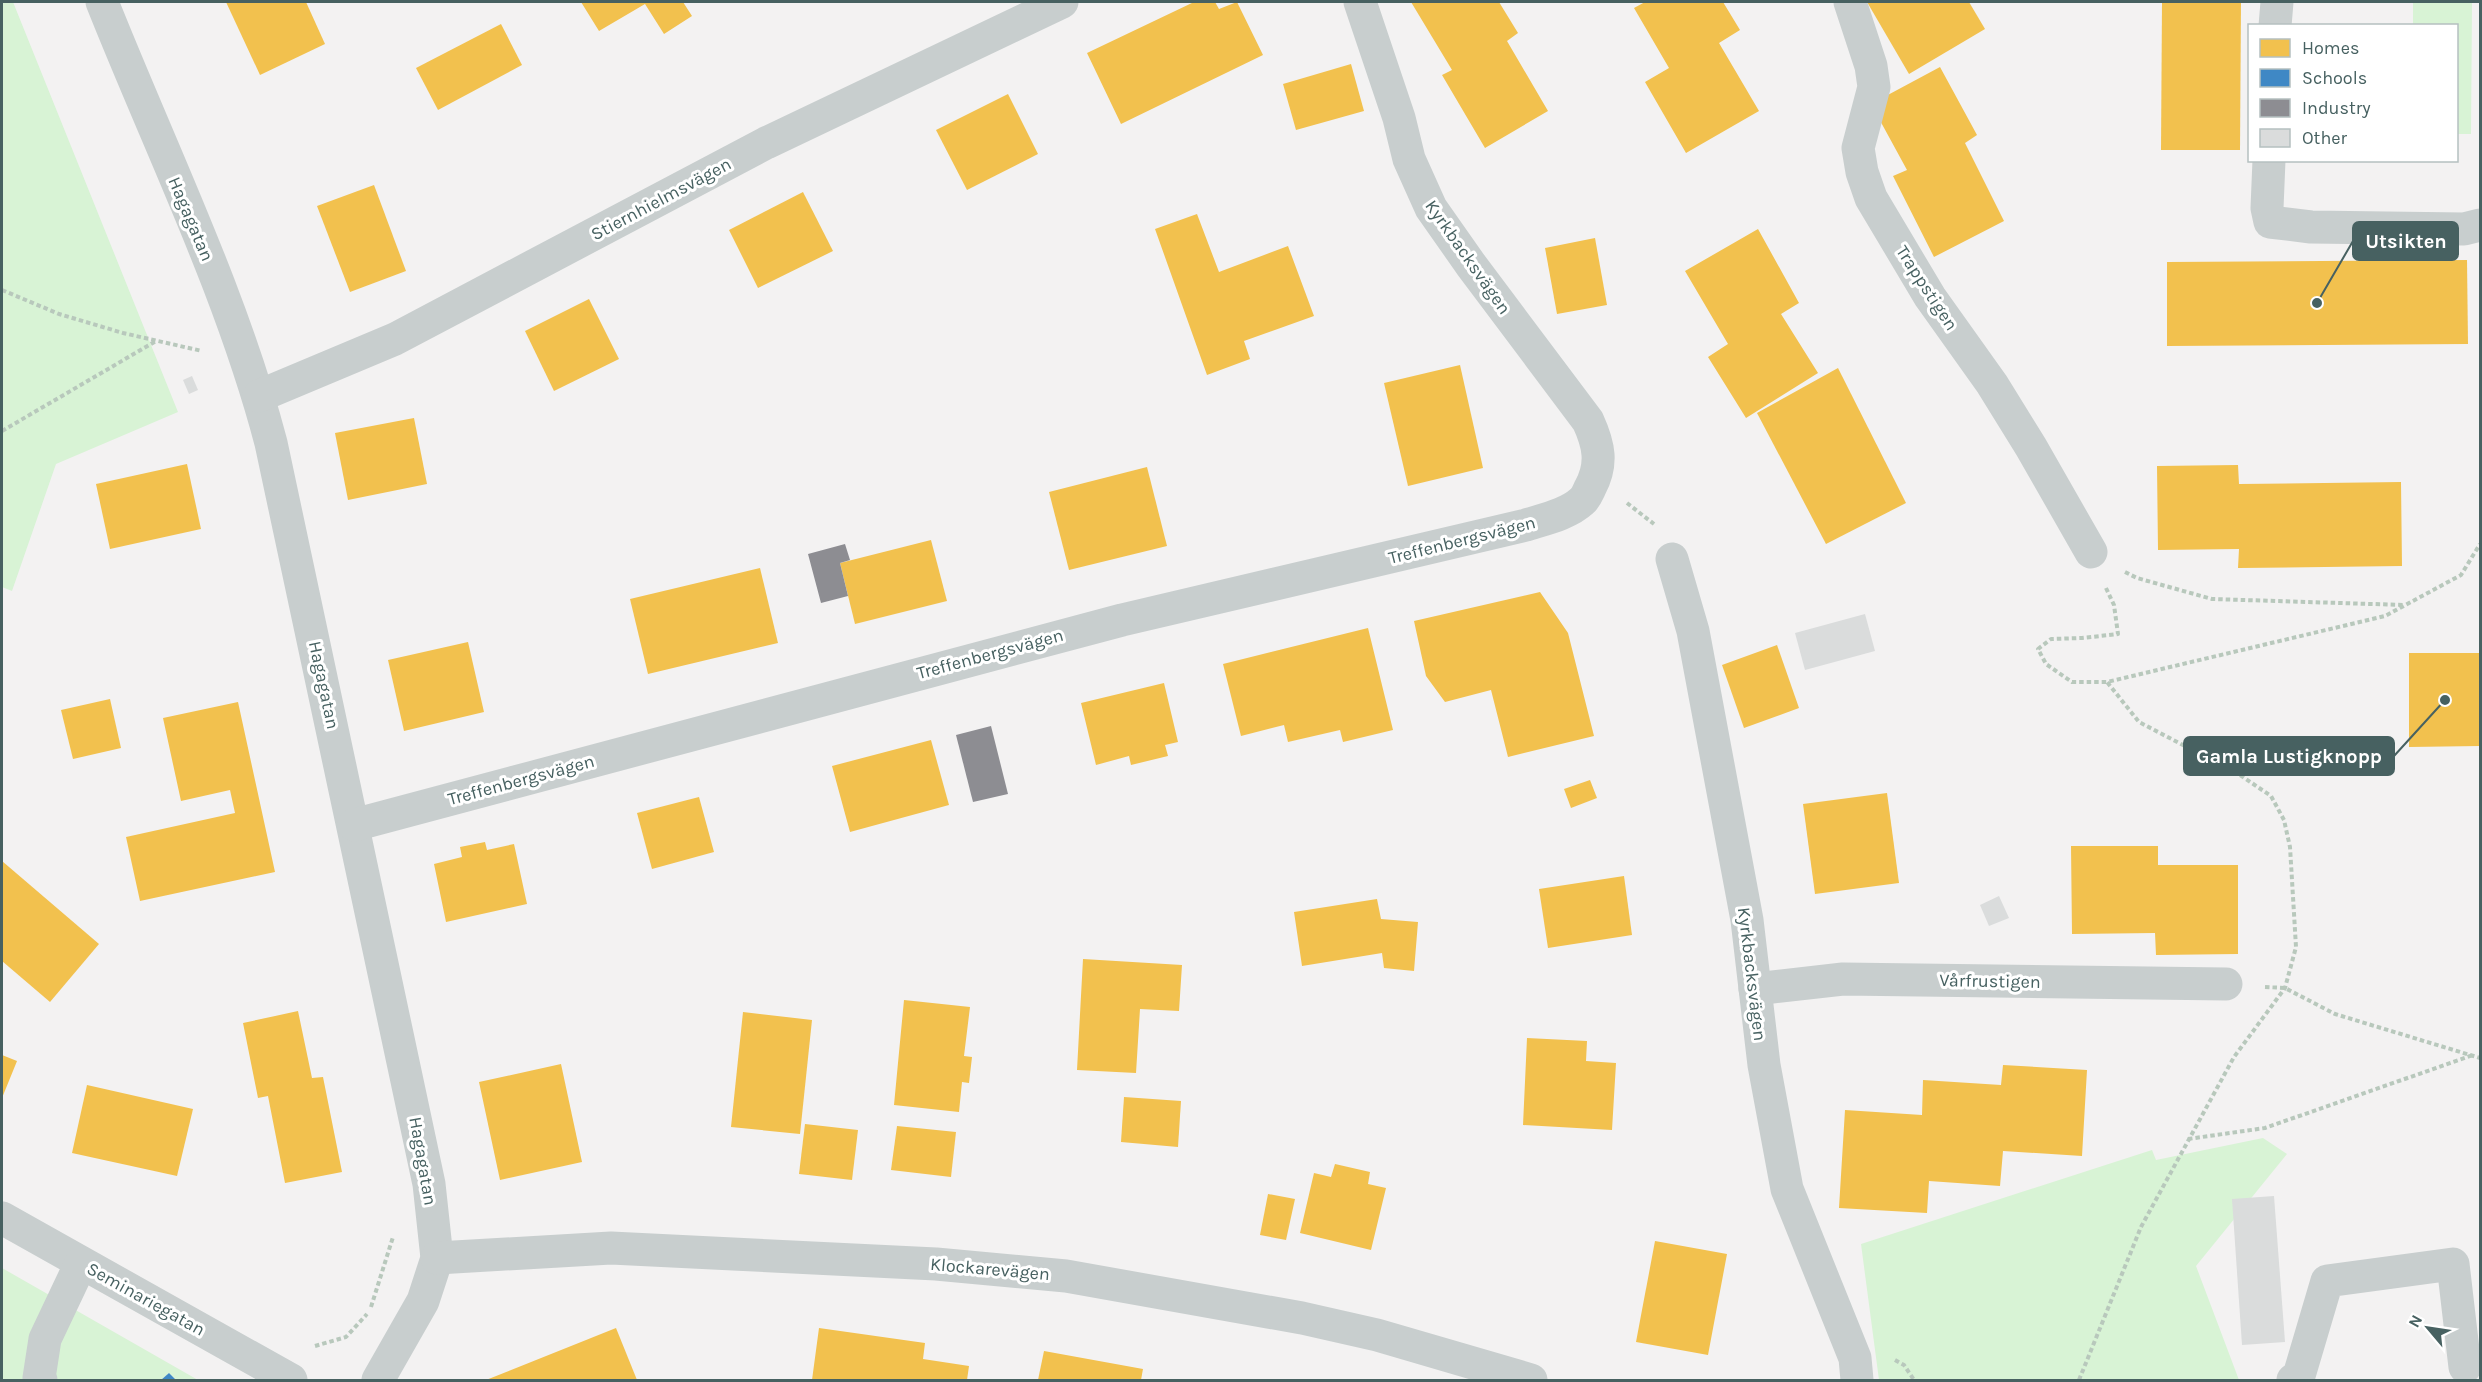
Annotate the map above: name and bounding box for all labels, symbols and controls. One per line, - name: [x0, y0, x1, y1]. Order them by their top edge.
- legend: [2248, 24, 2458, 162]
- text: Homes: [2302, 37, 2359, 59]
- text: Schools: [2302, 67, 2367, 89]
- text: Industry: [2302, 97, 2371, 119]
- text: Other: [2302, 127, 2347, 149]
- street label: Stiernhielmsvägen: [587, 153, 735, 245]
- street label: Hagagatan: [163, 173, 219, 265]
- street label: Kyrkbacksvägen: [1420, 196, 1516, 318]
- callout: Utsikten: [2353, 222, 2458, 260]
- text: Utsikten: [2365, 230, 2447, 253]
- street label: Trappstigen: [1891, 241, 1963, 335]
- street label: Treffenbergsvägen: [1386, 511, 1538, 569]
- street label: Treffenbergsvägen: [914, 624, 1066, 684]
- street label: Hagagatan: [304, 639, 344, 731]
- callout: Gamla Lustigknopp: [2184, 737, 2394, 775]
- text: Gamla Lustigknopp: [2196, 745, 2382, 768]
- street label: Treffenbergsvägen: [445, 750, 597, 810]
- street label: Kyrkbacksvägen: [1733, 906, 1771, 1042]
- street label: Vårfrustigen: [1939, 969, 2041, 993]
- street label: Hagagatan: [404, 1115, 442, 1207]
- street label: Klockarevägen: [929, 1253, 1051, 1285]
- street label: Seminariegatan: [83, 1257, 209, 1341]
- north arrow: [2398, 1298, 2458, 1358]
- text: N: [2404, 1311, 2426, 1331]

